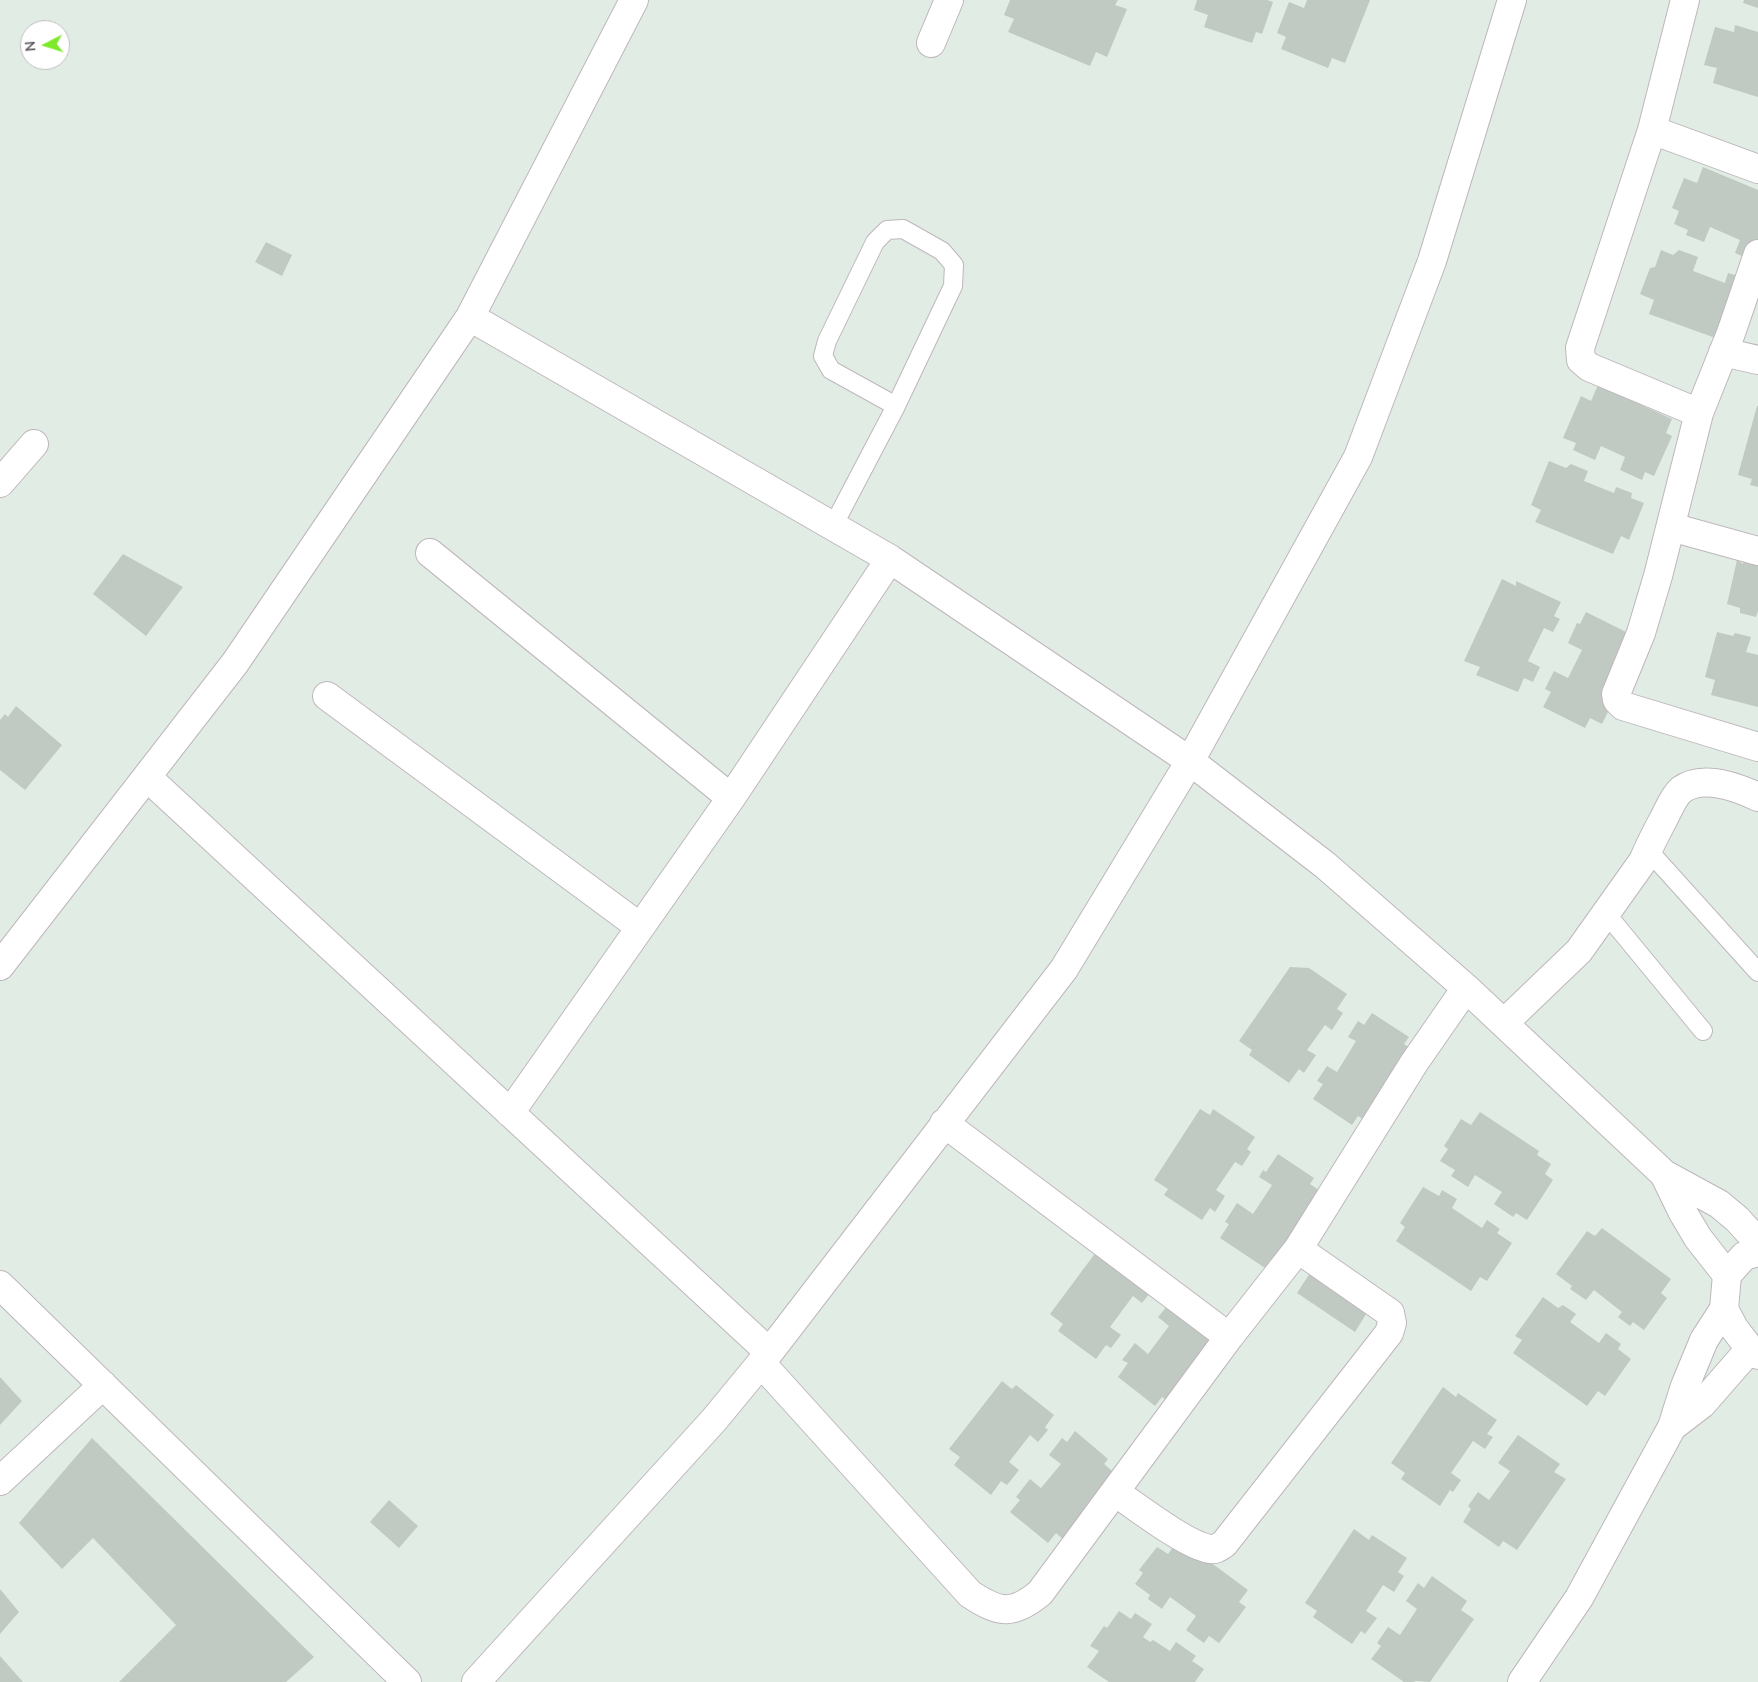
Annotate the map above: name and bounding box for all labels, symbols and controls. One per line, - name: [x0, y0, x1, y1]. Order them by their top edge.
- north arrow: [20, 20, 70, 70]
- text: N: [21, 40, 40, 52]

